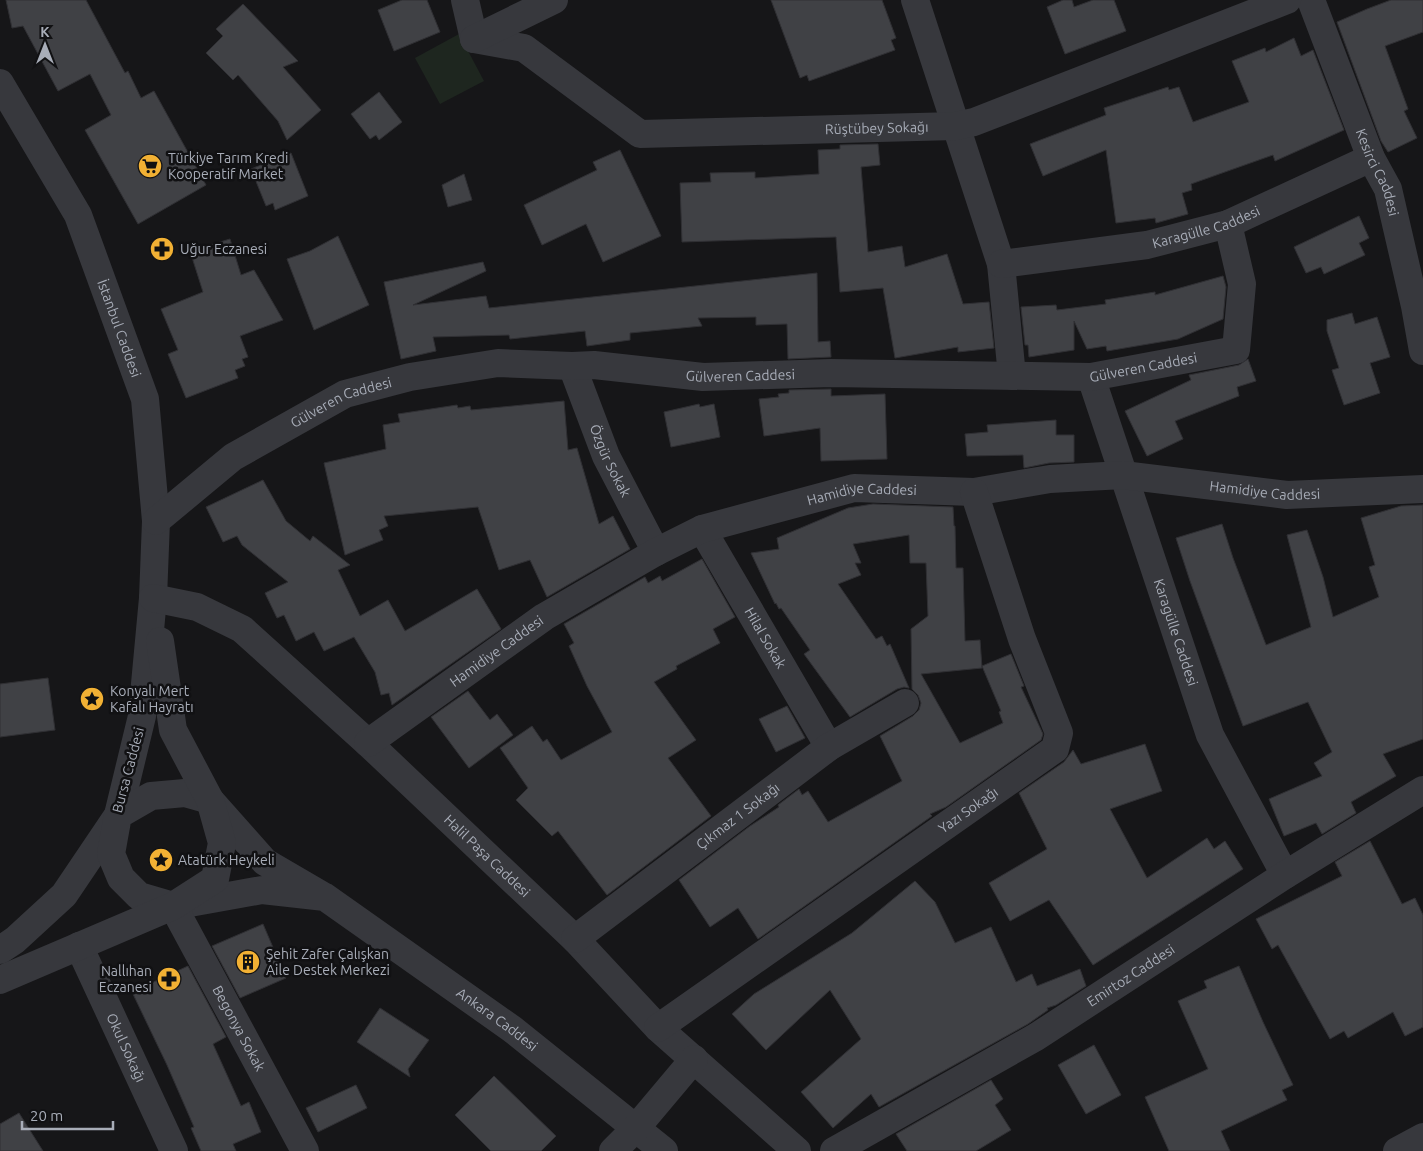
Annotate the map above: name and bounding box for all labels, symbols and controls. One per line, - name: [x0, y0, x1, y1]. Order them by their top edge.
- north arrow: [20, 20, 70, 70]
- text: K: [40, 24, 50, 40]
- street label: Rüştübey Sokağı: [825, 119, 929, 137]
- street label: Kesirci Caddesi: [1353, 126, 1402, 217]
- place label: Türkiye Tarım Kredi Kooperatif Market: [168, 150, 288, 182]
- supermarket icon: Türkiye Tarım Kredi Kooperatif Market: [137, 153, 163, 179]
- street label: Karagülle Caddesi: [1151, 202, 1262, 251]
- pharmacy icon: Uğur Eczanesi: [149, 236, 175, 262]
- place label: Uğur Eczanesi: [180, 241, 267, 257]
- street label: İstanbul Caddesi: [94, 277, 144, 379]
- street label: Gülveren Caddesi: [1088, 349, 1198, 385]
- street label: Gülveren Caddesi: [685, 366, 795, 385]
- street label: Gülveren Caddesi: [288, 374, 393, 431]
- street label: Özgür Sokak: [587, 421, 634, 500]
- street label: Hamidiye Caddesi: [1209, 478, 1321, 503]
- street label: Hamidiye Caddesi: [805, 480, 917, 508]
- street label: Karagülle Caddesi: [1151, 577, 1201, 688]
- street label: Hilal Sokak: [741, 605, 789, 671]
- street label: Hamidiye Caddesi: [447, 612, 546, 690]
- place label: Konyalı Mert Kafalı Hayratı: [110, 683, 194, 715]
- place icon: Konyalı Mert Kafalı Hayratı: [79, 686, 105, 712]
- street label: Bursa Caddesi: [109, 725, 147, 815]
- street label: Çıkmaz 1 Sokağı: [693, 779, 783, 853]
- street label: Yazı Sokağı: [935, 784, 1001, 837]
- street label: Halil Paşa Caddesi: [441, 811, 533, 900]
- place icon: Atatürk Heykeli: [148, 847, 174, 873]
- place label: Atatürk Heykeli: [178, 852, 275, 868]
- street label: Emirtoz Caddesi: [1084, 941, 1178, 1010]
- place label: Şehit Zafer Çalışkan Aile Destek Merkezi: [266, 946, 390, 978]
- building icon: Şehit Zafer Çalışkan Aile Destek Merkezi: [235, 949, 261, 975]
- place label: Nallıhan Eczanesi: [99, 963, 152, 995]
- pharmacy icon: Nallıhan Eczanesi: [156, 966, 182, 992]
- street label: Begonya Sokak: [209, 983, 268, 1074]
- street label: Ankara Caddesi: [453, 984, 541, 1054]
- street label: Okul Sokağı: [103, 1011, 149, 1085]
- scale bar: [22, 1098, 114, 1130]
- text: 20 m: [30, 1107, 63, 1124]

